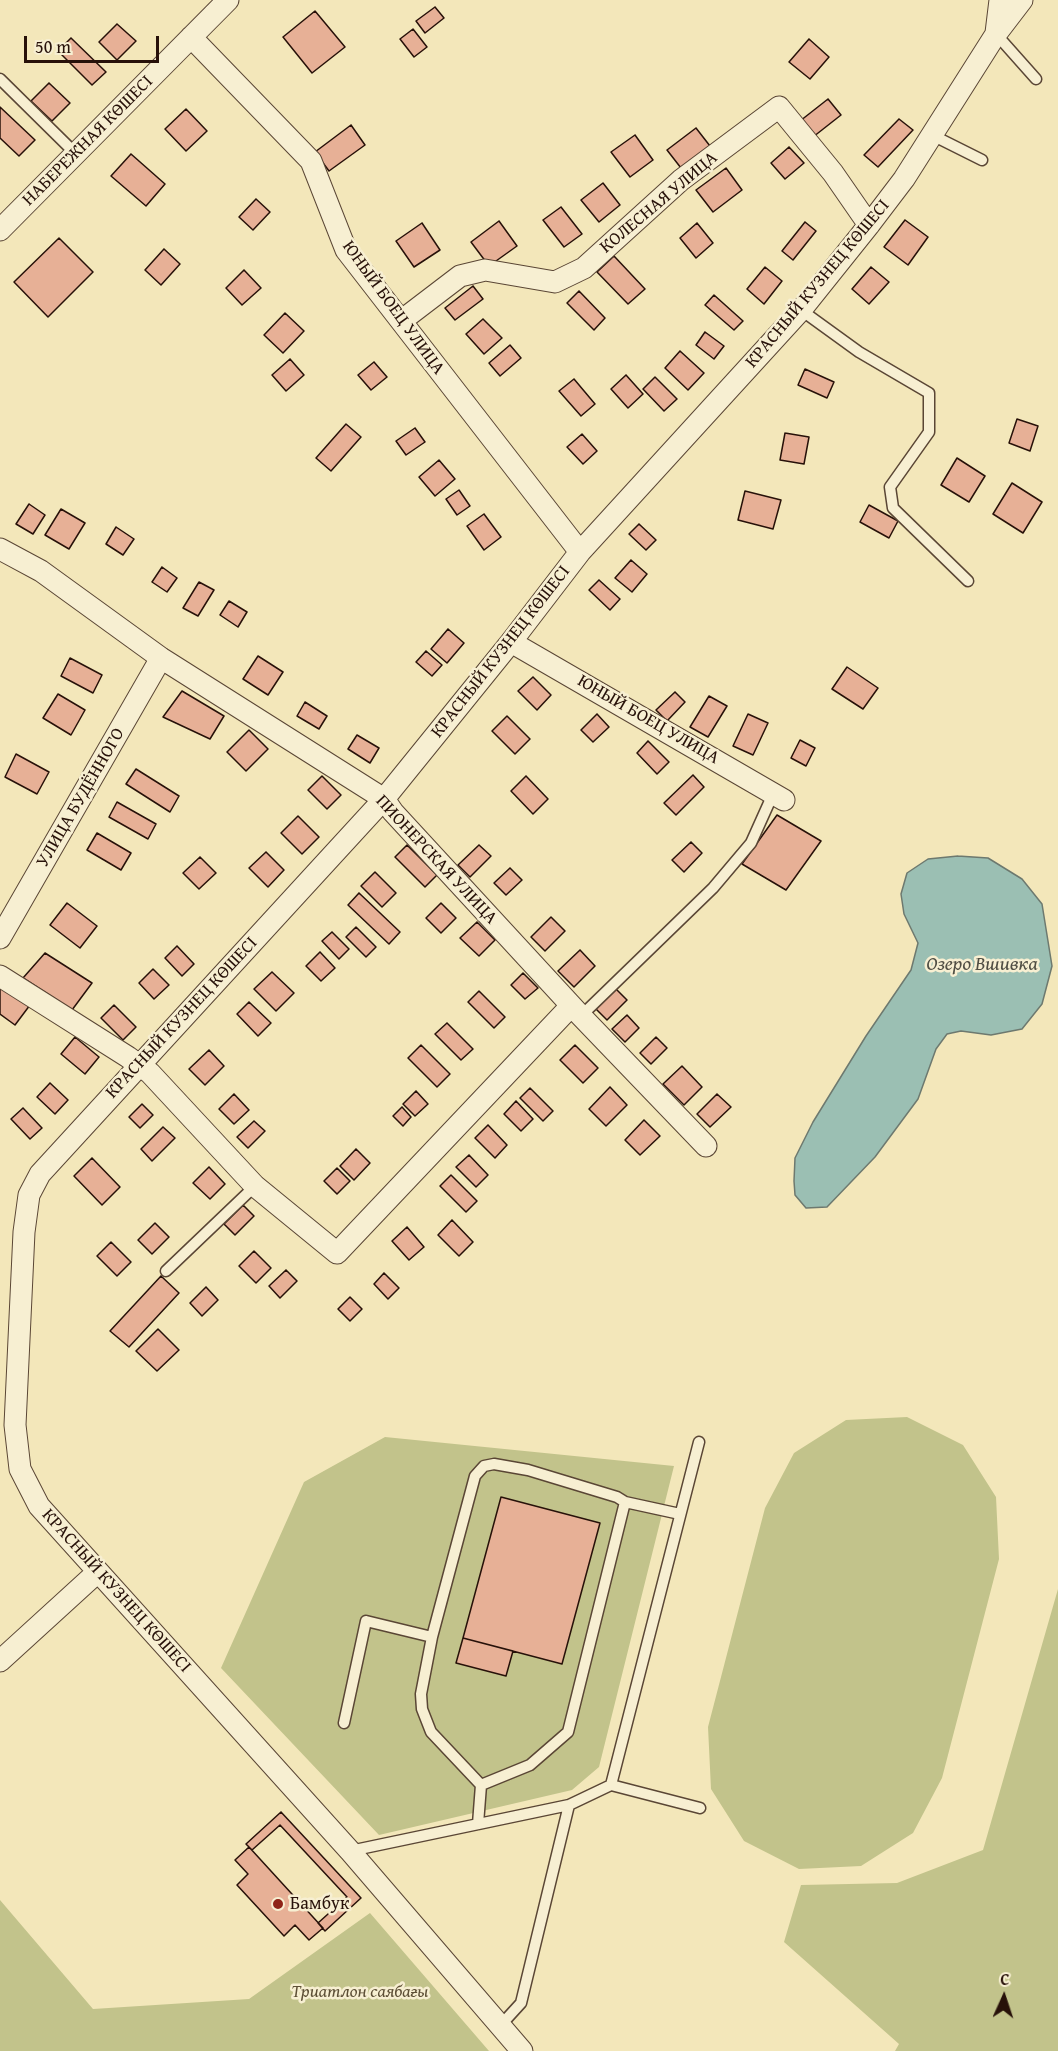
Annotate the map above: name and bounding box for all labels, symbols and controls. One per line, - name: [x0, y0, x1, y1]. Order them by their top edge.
- scale bar: [27, 24, 162, 62]
- text: 50 m: [35, 33, 71, 60]
- street label: НАБЕРЕЖНАЯ КӨШЕСІ: [18, 71, 158, 211]
- street label: КОЛЕСНАЯ УЛИЦА: [596, 148, 722, 258]
- street label: КРАСНЫЙ КУЗНЕЦ КӨШЕСІ: [741, 196, 895, 372]
- street label: ЮНЫЙ БОЕЦ УЛИЦА: [337, 237, 449, 379]
- street label: КРАСНЫЙ КУЗНЕЦ КӨШЕСІ: [427, 561, 575, 743]
- street label: ЮНЫЙ БОЕЦ УЛИЦА: [573, 671, 723, 769]
- street label: УЛИЦА БУДЁННОГО: [32, 724, 130, 872]
- street label: ПИОНЕРСКАЯ УЛИЦА: [371, 791, 501, 929]
- street label: КРАСНЫЙ КУЗНЕЦ КӨШЕСІ: [102, 933, 262, 1103]
- water label: Озеро Вшивка: [926, 953, 1038, 977]
- street label: КРАСНЫЙ КУЗНЕЦ КӨШЕСІ: [37, 1505, 195, 1677]
- place label: Бамбук: [290, 1893, 349, 1915]
- marker: Бамбук: [271, 1897, 285, 1911]
- north arrow: [974, 1967, 1034, 2027]
- text: С: [1000, 1967, 1010, 1991]
- park label: Триатлон саябағы: [292, 1981, 428, 2003]

